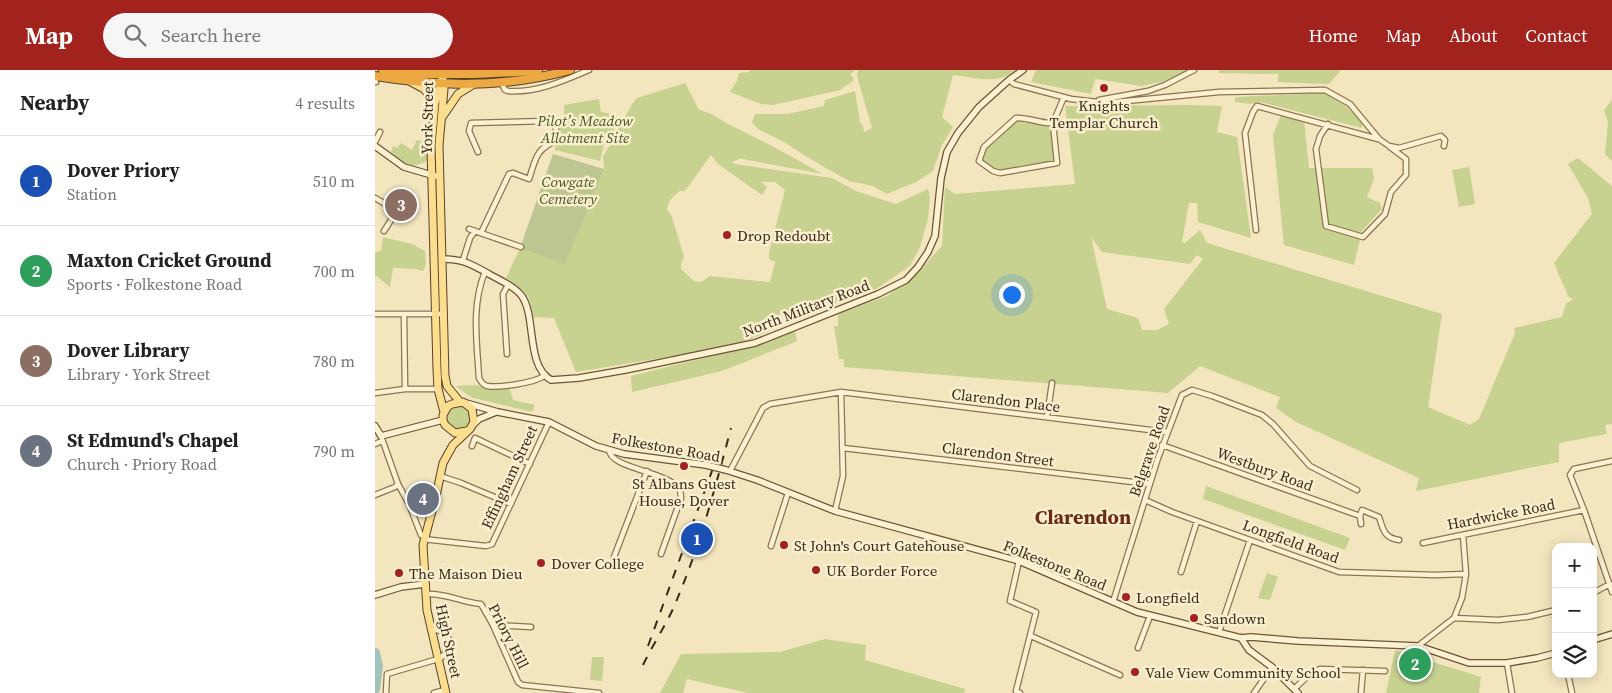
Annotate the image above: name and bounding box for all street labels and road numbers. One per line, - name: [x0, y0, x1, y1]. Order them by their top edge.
- street label: York Street: [416, 81, 438, 155]
- street label: North Military Road: [740, 274, 873, 342]
- street label: Clarendon Place: [950, 383, 1062, 417]
- street label: Belgrave Road: [1124, 402, 1175, 499]
- street label: Effingham Street: [476, 422, 542, 532]
- street label: Folkestone Road: [610, 427, 722, 467]
- street label: Clarendon Street: [941, 437, 1055, 471]
- street label: Westbury Road: [1214, 442, 1317, 496]
- street label: Hardwicke Road: [1445, 493, 1557, 535]
- street label: Longfield Road: [1240, 514, 1343, 568]
- street label: Folkestone Road: [1000, 535, 1110, 596]
- street label: Priory Hill: [484, 600, 535, 673]
- street label: High Street: [431, 602, 467, 680]

